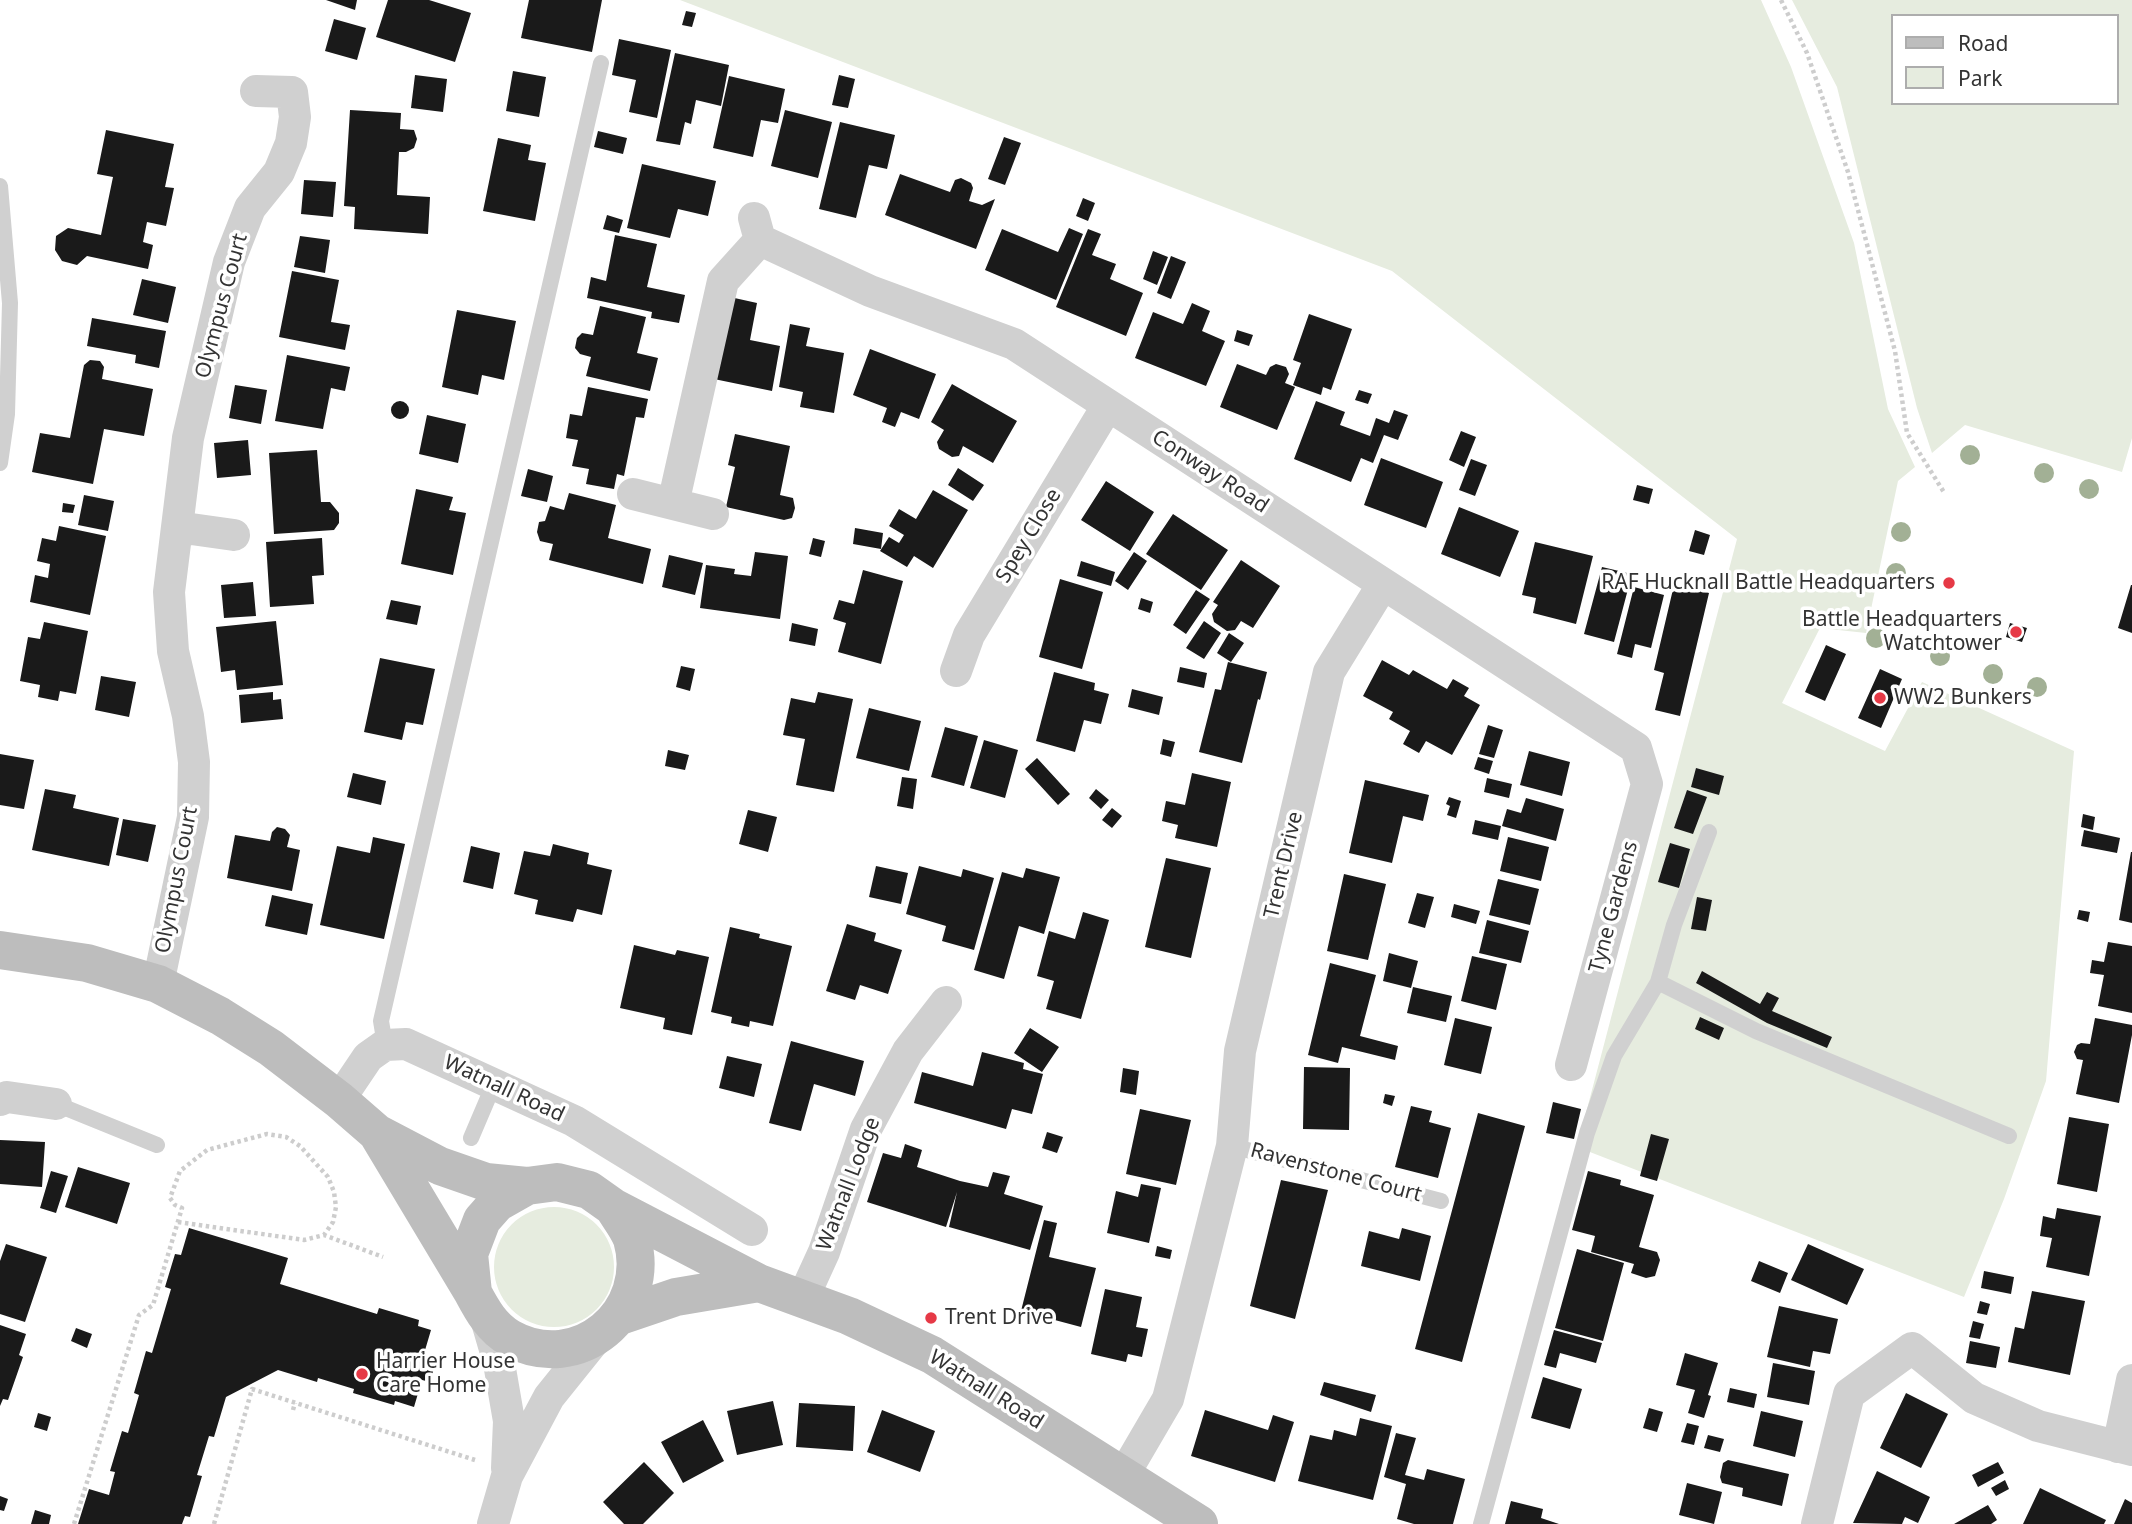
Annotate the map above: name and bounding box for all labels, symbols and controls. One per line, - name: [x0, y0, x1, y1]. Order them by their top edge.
- legend: [1890, 14, 2118, 105]
- text: Road: [1958, 29, 2008, 57]
- text: Park: [1958, 64, 2002, 92]
- street label: Olympus Court: [191, 231, 253, 381]
- street label: Conway Road: [1147, 425, 1273, 519]
- street label: Spey Close: [991, 484, 1067, 588]
- place label: RAF Hucknall Battle Headquarters: [1601, 570, 1935, 596]
- marker: RAF Hucknall Battle Headquarters: [1941, 575, 1957, 591]
- place label: Battle Headquarters Watchtower: [1802, 607, 2002, 657]
- marker: Battle Headquarters Watchtower: [2008, 624, 2024, 640]
- place label: WW2 Bunkers: [1894, 685, 2032, 711]
- marker: WW2 Bunkers: [1872, 690, 1888, 706]
- street label: Olympus Court: [150, 805, 204, 955]
- street label: Trent Drive: [1259, 809, 1309, 921]
- street label: Tyne Gardens: [1584, 838, 1644, 976]
- street label: Watnall Road: [440, 1050, 568, 1128]
- street label: Watnall Lodge: [812, 1114, 886, 1254]
- street label: Ravenstone Court: [1248, 1138, 1424, 1208]
- place label: Trent Drive: [945, 1305, 1054, 1331]
- marker: Trent Drive: [923, 1310, 939, 1326]
- street label: Watnall Road: [924, 1345, 1048, 1435]
- place label: Harrier House Care Home: [376, 1349, 515, 1399]
- marker: Harrier House Care Home: [354, 1366, 370, 1382]

